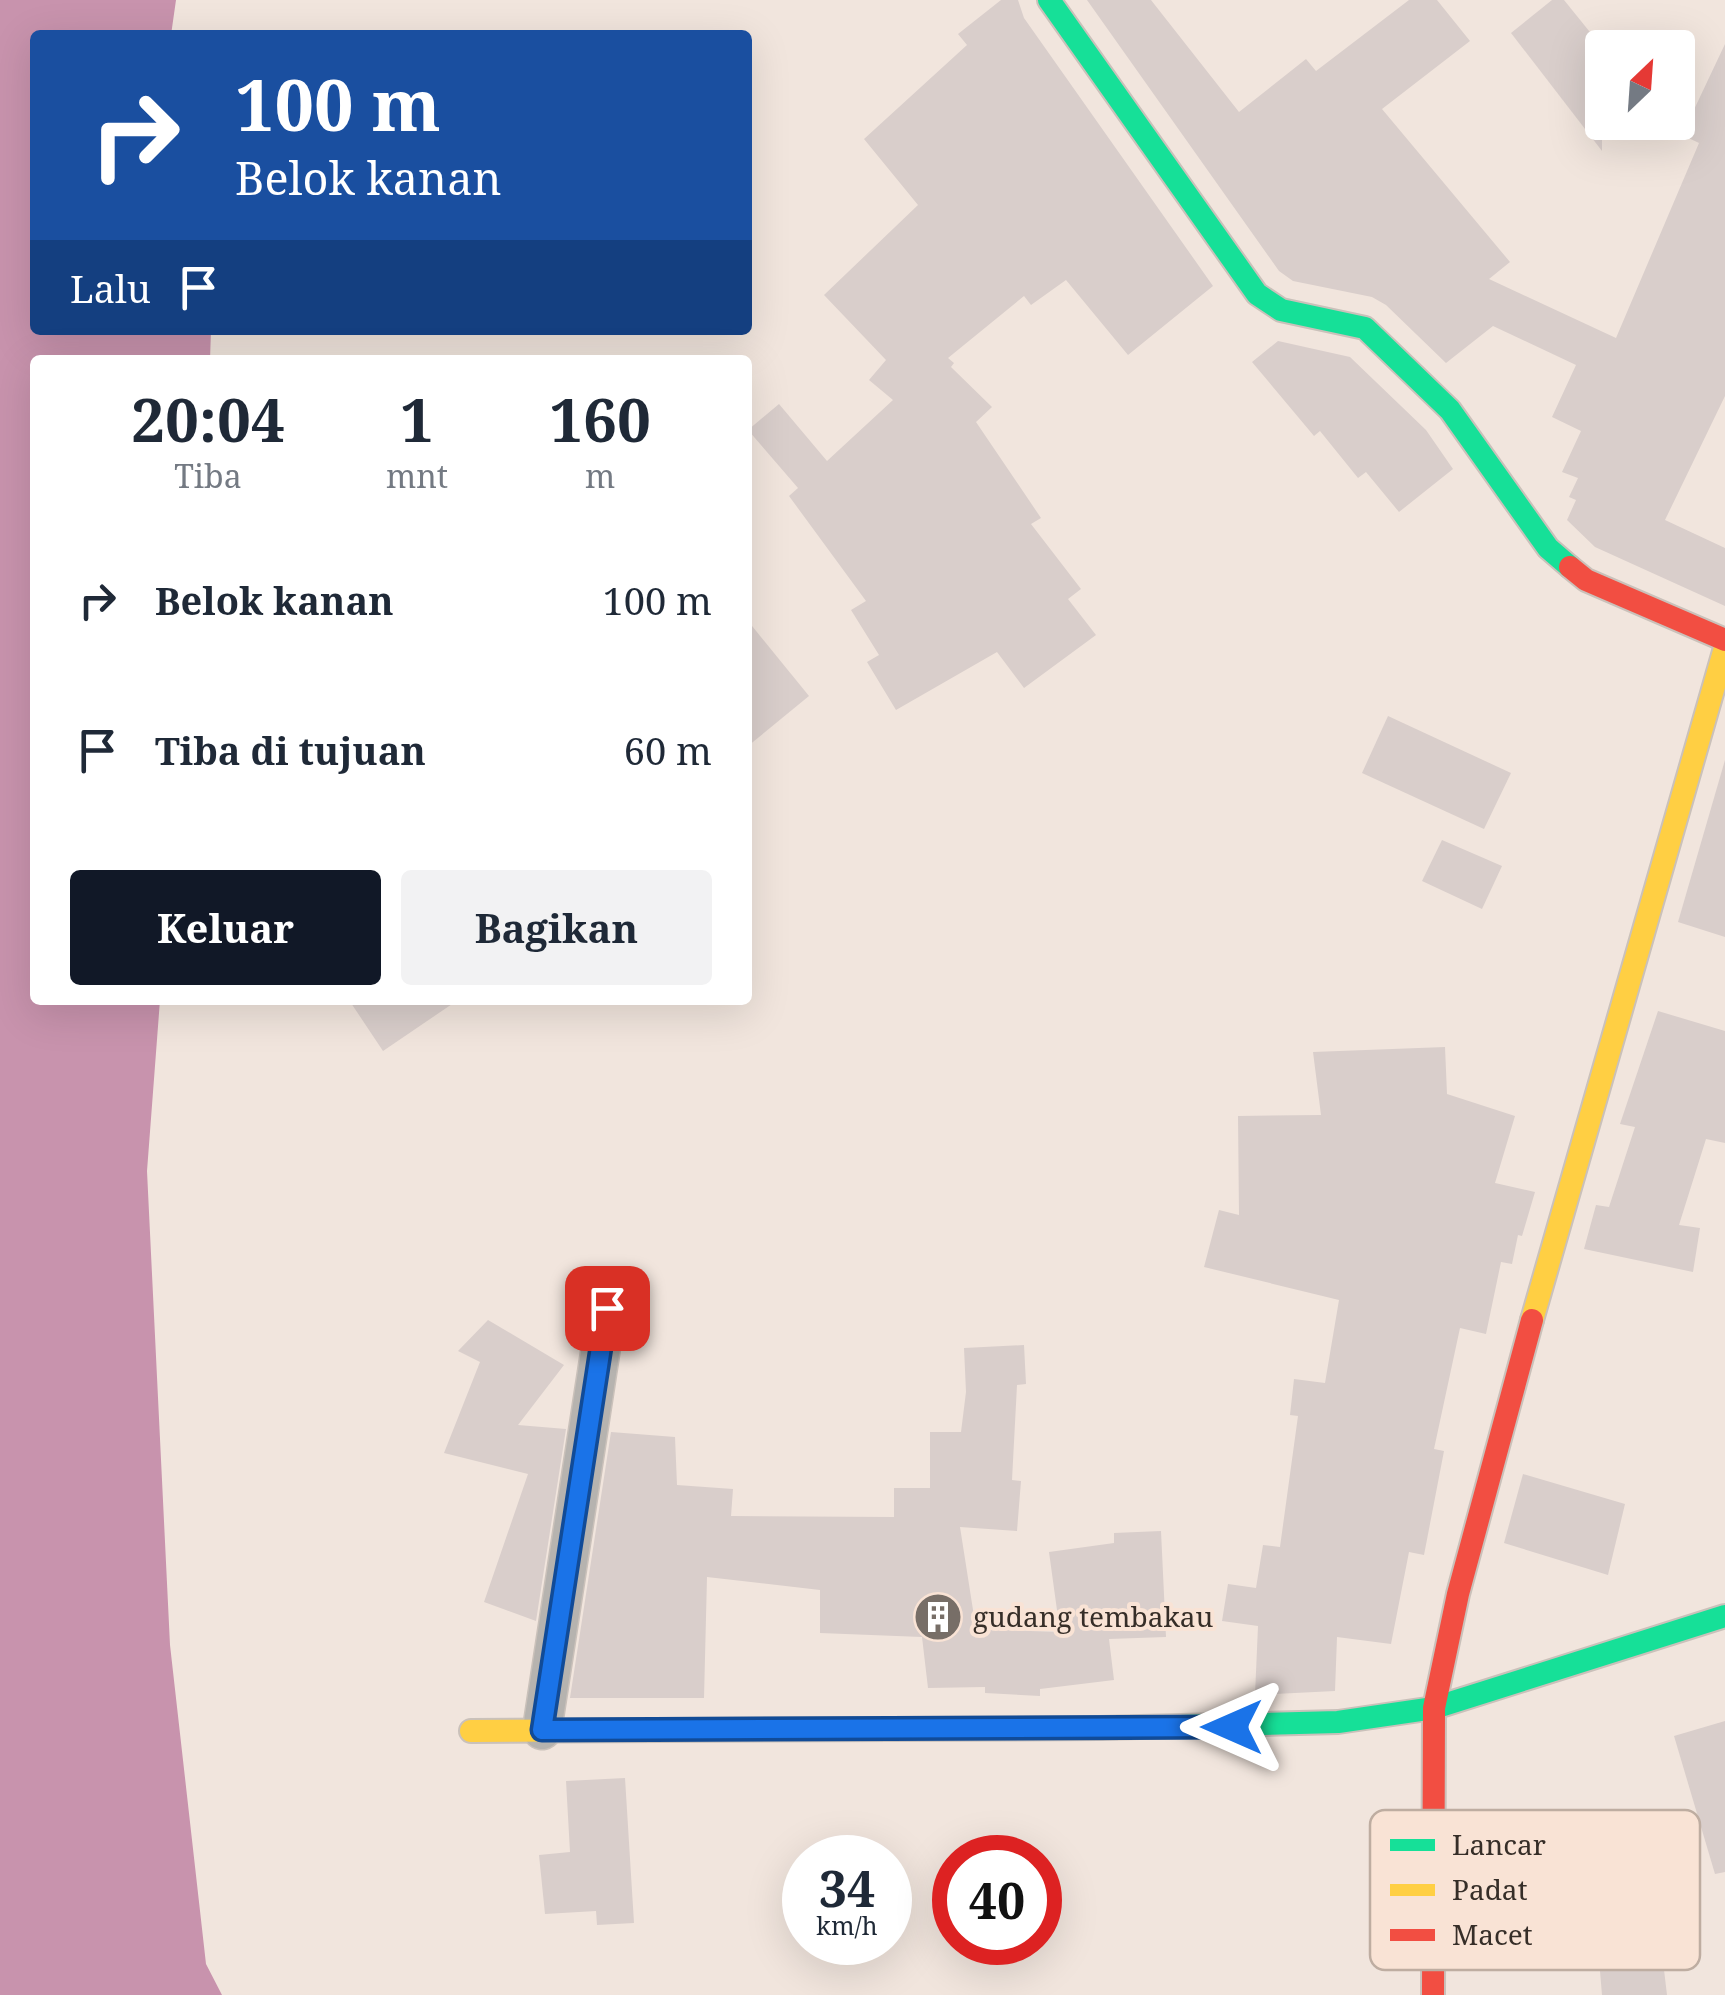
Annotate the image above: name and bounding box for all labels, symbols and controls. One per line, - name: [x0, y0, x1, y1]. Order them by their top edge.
- north arrow: [1585, 30, 1695, 140]
- map controls: [1585, 30, 1695, 140]
- text: 100 m: [235, 56, 441, 152]
- icon: right: [70, 70, 200, 200]
- text: Belok kanan: [235, 147, 502, 208]
- icon: arrive: [171, 260, 226, 315]
- text: Lalu: [70, 262, 151, 314]
- text: 20:04: [131, 378, 285, 460]
- text: 1: [400, 378, 434, 460]
- text: 160: [549, 378, 651, 460]
- text: Tiba: [174, 454, 242, 497]
- text: mnt: [386, 454, 448, 497]
- text: m: [585, 454, 615, 497]
- icon: right: [70, 573, 125, 628]
- text: Belok kanan: [155, 574, 394, 626]
- text: 100 m: [602, 574, 712, 626]
- icon: arrive: [70, 723, 125, 778]
- text: Tiba di tujuan: [155, 724, 426, 776]
- text: 60 m: [624, 724, 712, 776]
- button: Keluar: [70, 870, 381, 985]
- button: Bagikan: [401, 870, 712, 985]
- pin: [565, 1266, 650, 1351]
- icon: arrive: [580, 1281, 635, 1336]
- building icon: gudang tembakau: [912, 1591, 964, 1643]
- place label: gudang tembakau: [973, 1597, 1214, 1635]
- position arrow: [1180, 1675, 1284, 1779]
- legend: [1370, 1810, 1700, 1970]
- text: Lancar: [1452, 1825, 1546, 1863]
- speed limit sign: 40: [932, 1835, 1062, 1965]
- text: 34: [819, 1854, 875, 1922]
- text: Padat: [1452, 1870, 1528, 1908]
- text: km/h: [816, 1908, 878, 1942]
- text: Macet: [1452, 1915, 1533, 1953]

